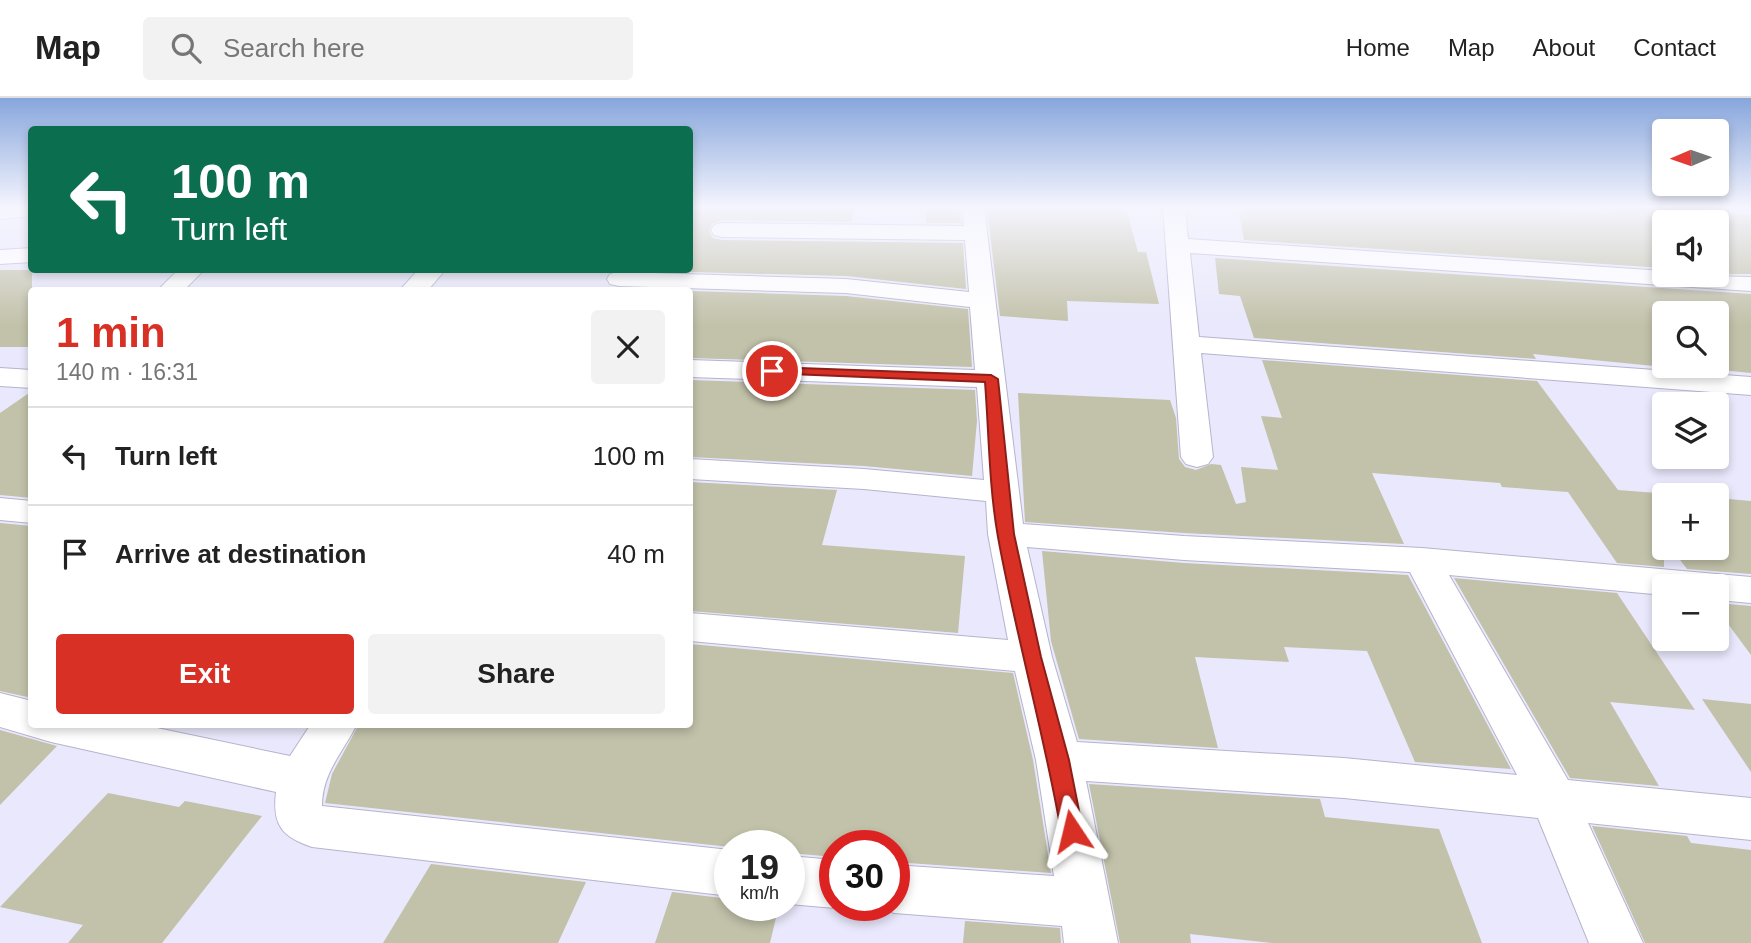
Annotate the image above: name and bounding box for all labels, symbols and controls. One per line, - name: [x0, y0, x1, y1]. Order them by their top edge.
- search box: [143, 17, 633, 80]
- text: Map: [35, 29, 101, 66]
- icon: search: [167, 29, 205, 67]
- text: Search here: [223, 33, 365, 63]
- text: Home: [1346, 34, 1410, 61]
- text: Map: [1448, 34, 1495, 61]
- text: About: [1533, 34, 1595, 61]
- text: Contact: [1633, 34, 1716, 61]
- north arrow: [1652, 119, 1729, 196]
- map controls: [1652, 119, 1729, 651]
- icon: left: [56, 154, 147, 245]
- text: 100 m: [171, 154, 310, 208]
- button: sound: [1652, 210, 1729, 287]
- text: Turn left: [171, 211, 287, 247]
- button: search: [1652, 301, 1729, 378]
- text: 1 min: [56, 309, 166, 356]
- button: close: [591, 310, 665, 384]
- pin: [742, 341, 802, 401]
- icon: arrive: [753, 352, 791, 390]
- text: 140 m · 16:31: [56, 359, 198, 385]
- button: layers: [1652, 392, 1729, 469]
- icon: left: [56, 437, 94, 475]
- text: Turn left: [115, 441, 217, 471]
- text: 100 m: [593, 441, 665, 471]
- button: +: [1652, 483, 1729, 560]
- icon: arrive: [56, 535, 94, 573]
- text: Arrive at destination: [115, 539, 366, 569]
- text: 40 m: [607, 539, 665, 569]
- button: −: [1652, 574, 1729, 651]
- button: Exit: [56, 634, 354, 714]
- button: Share: [368, 634, 665, 714]
- position arrow: [1035, 794, 1109, 868]
- speed limit sign: 30: [819, 830, 910, 921]
- text: 19: [740, 847, 779, 886]
- text: km/h: [740, 883, 779, 903]

